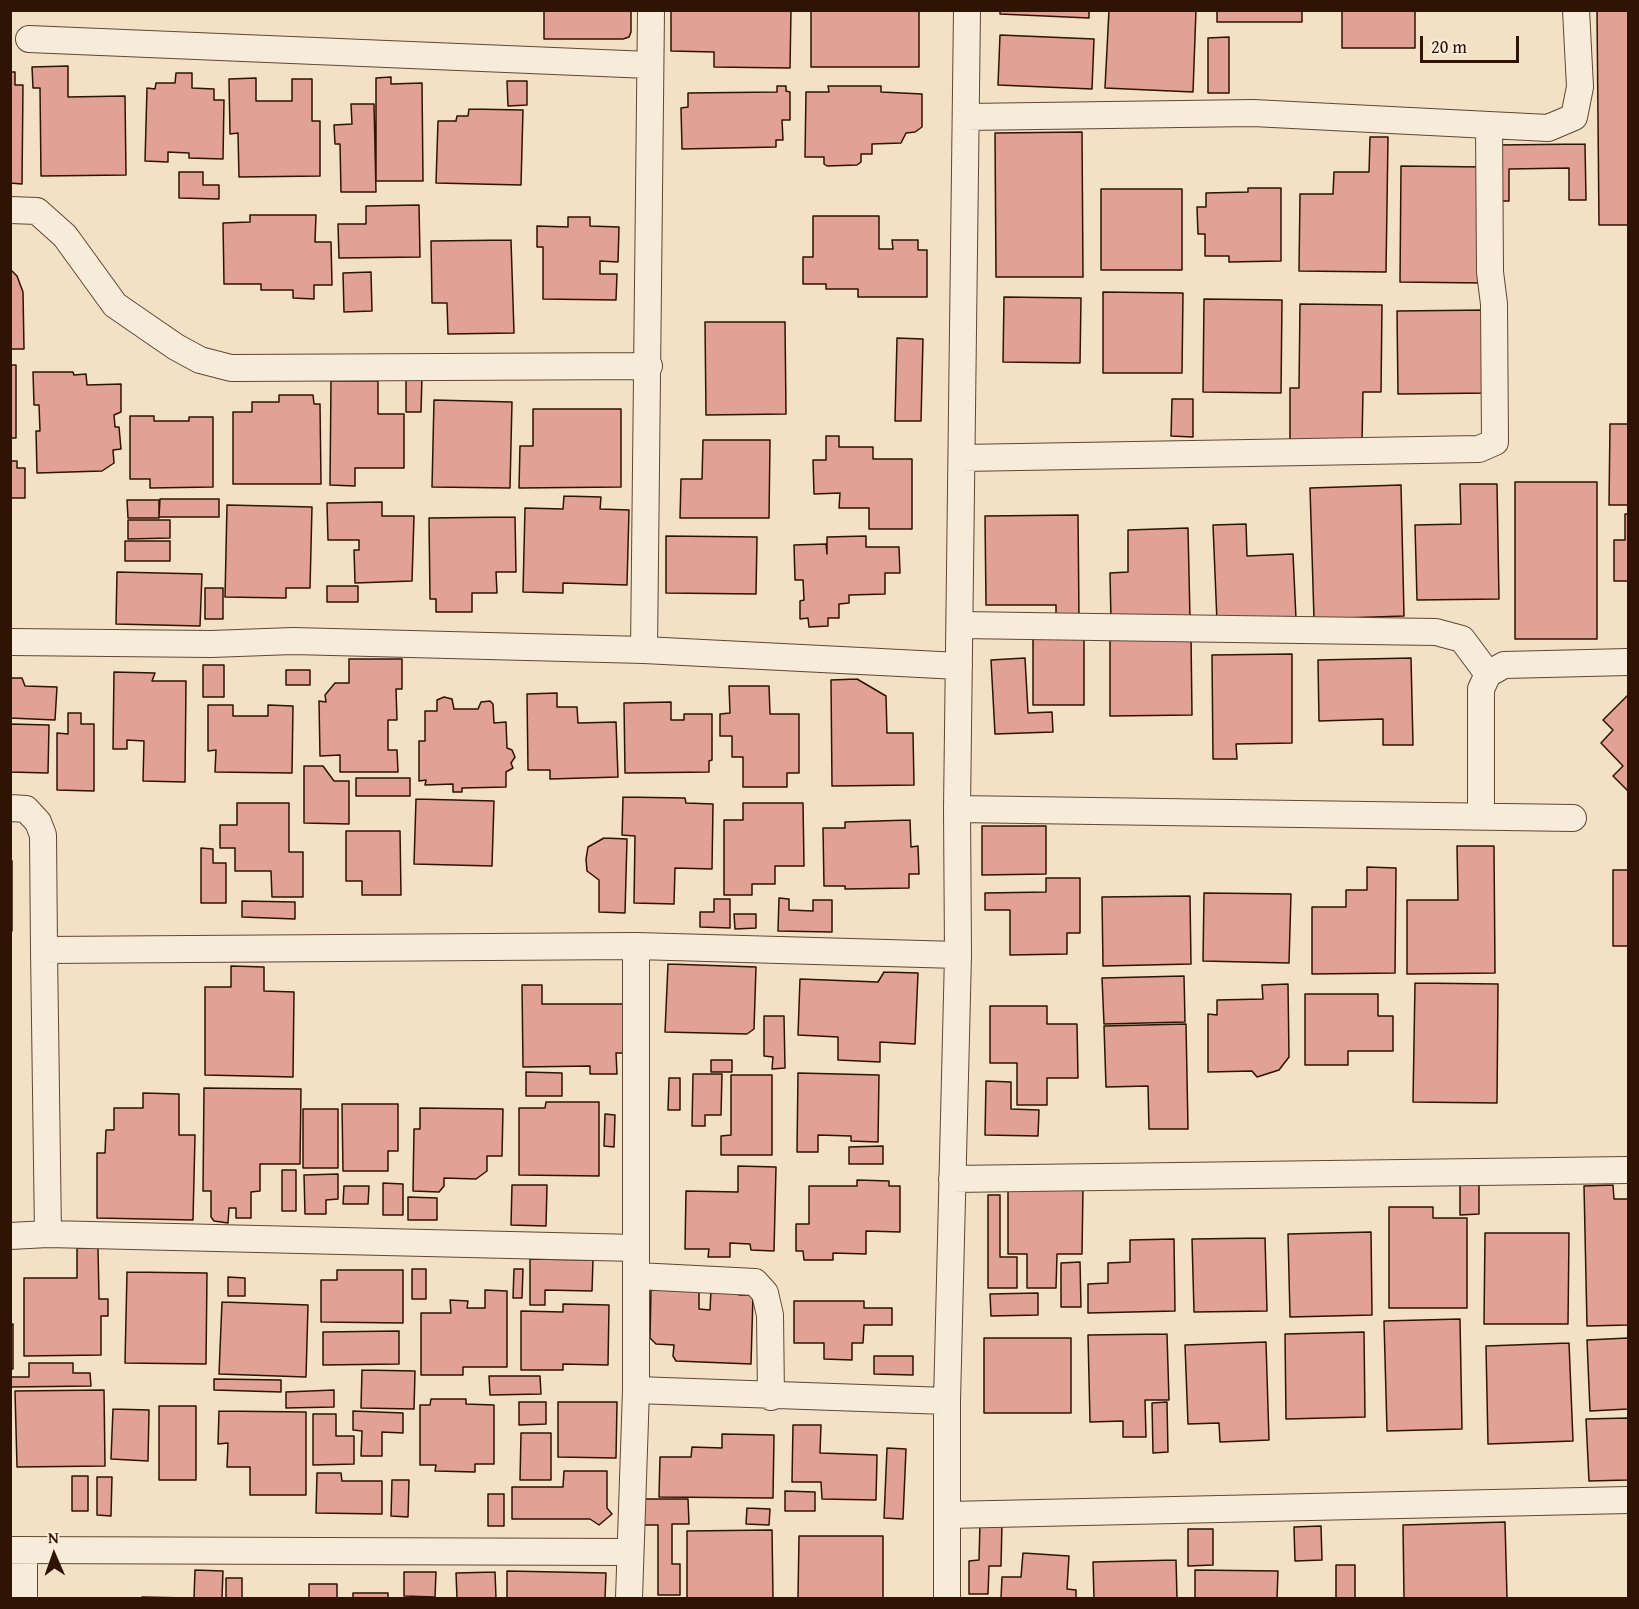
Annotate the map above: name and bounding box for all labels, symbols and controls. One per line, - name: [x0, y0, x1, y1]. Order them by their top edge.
- scale bar: [1423, 24, 1522, 62]
- text: 20 m: [1431, 33, 1467, 60]
- north arrow: [24, 1525, 84, 1585]
- text: N: [48, 1525, 59, 1549]

